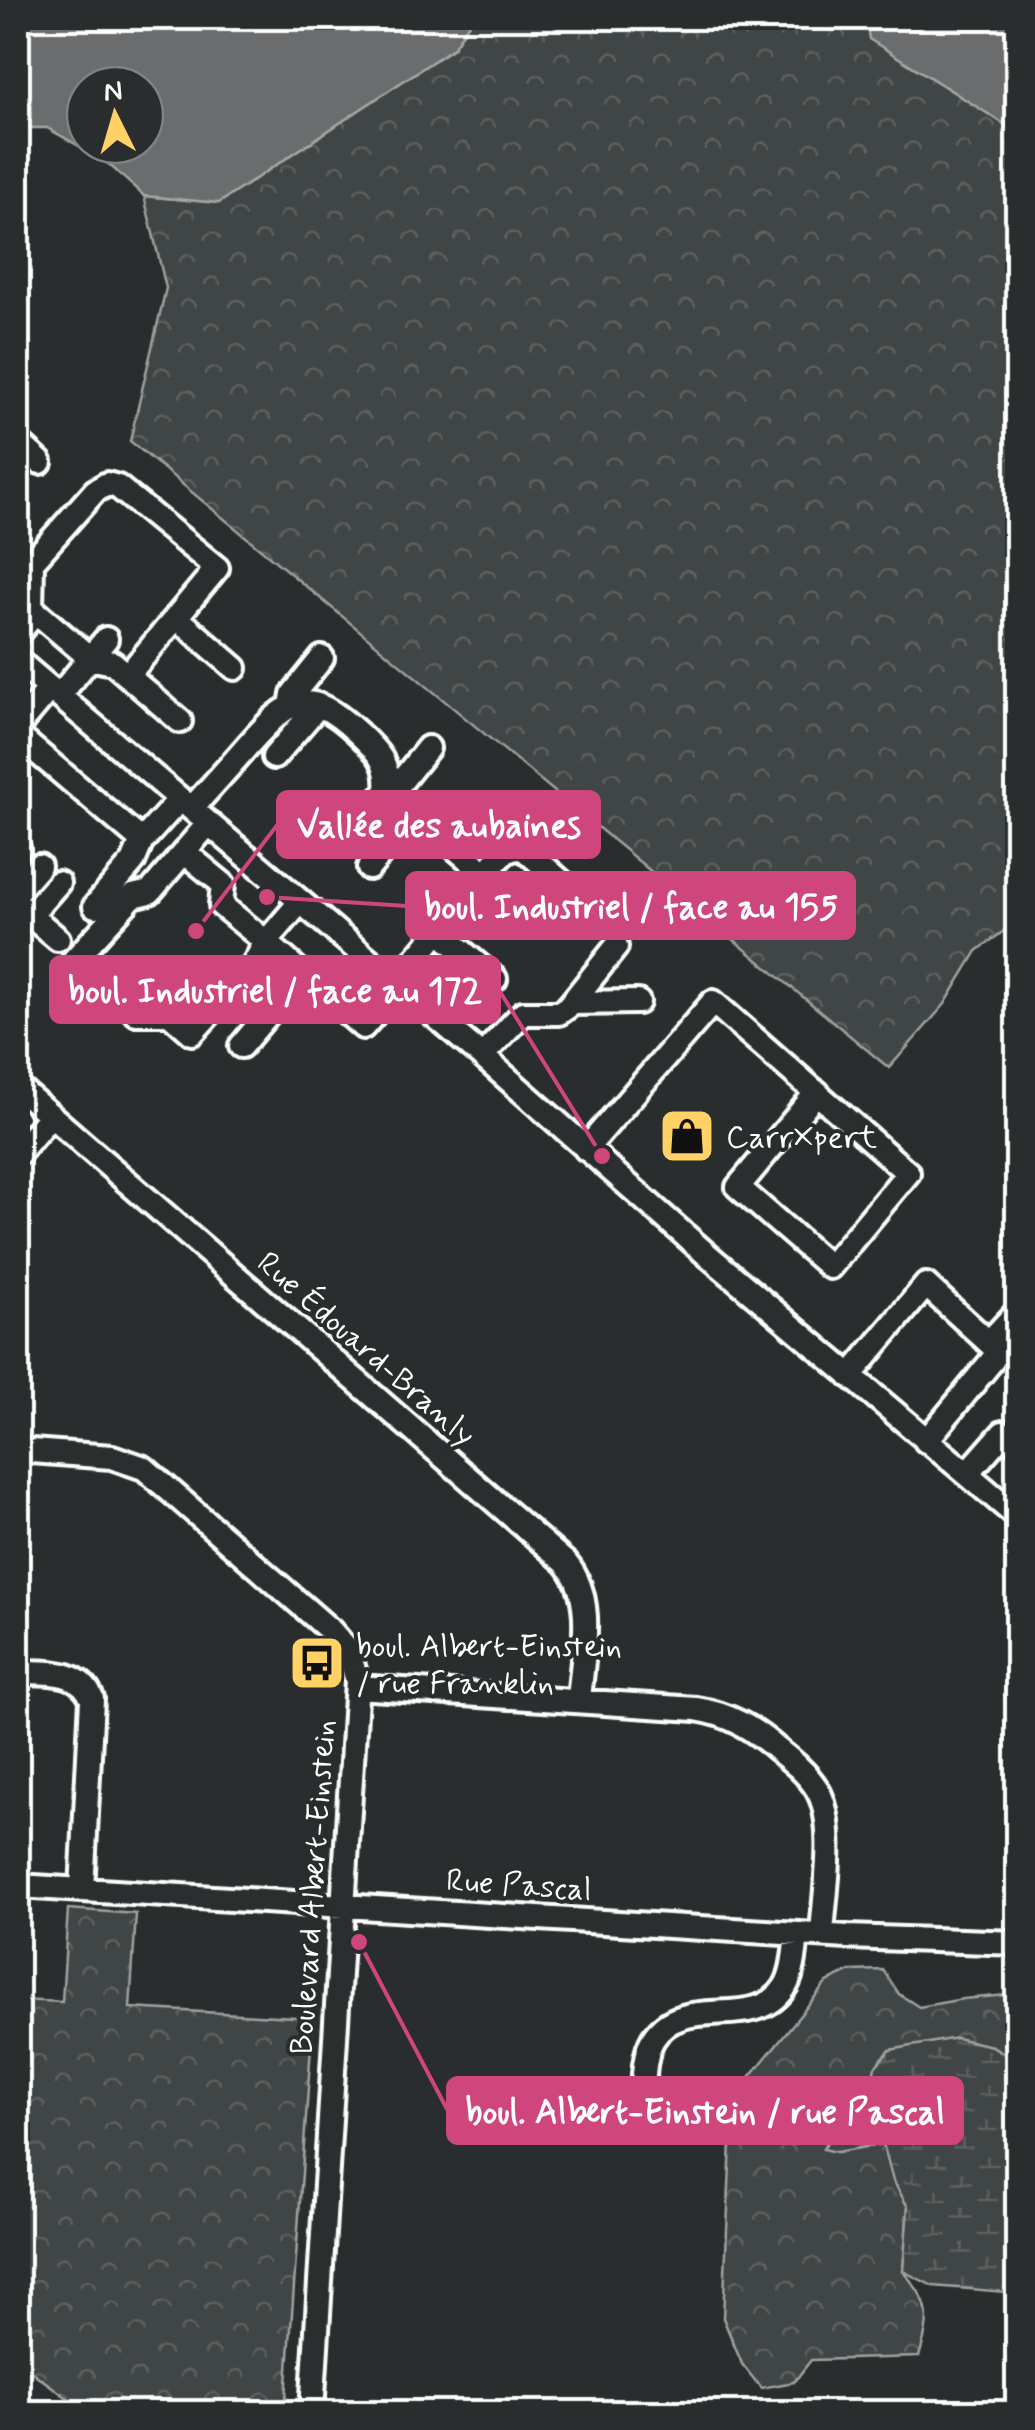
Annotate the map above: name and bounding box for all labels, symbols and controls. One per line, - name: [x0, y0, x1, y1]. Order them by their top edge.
- north arrow: [65, 65, 165, 165]
- text: N: [102, 73, 124, 112]
- callout: Vallée des aubaines: [278, 792, 599, 857]
- text: Vallée des aubaines: [297, 804, 581, 850]
- callout: boul. Industriel / face au 155: [407, 873, 854, 938]
- text: boul. Industriel / face au 155: [424, 885, 838, 931]
- callout: boul. Industriel / face au 172: [51, 957, 499, 1022]
- text: boul. Industriel / face au 172: [68, 969, 482, 1015]
- shop icon: CarrXpert: [657, 1106, 717, 1166]
- place label: CarrXpert: [726, 1117, 877, 1159]
- street label: Rue Édouard-Branly: [247, 1243, 484, 1456]
- place label: boul. Albert-Einstein / rue Franklin: [356, 1626, 622, 1705]
- bus stop icon: boul. Albert-Einstein / rue Franklin: [287, 1633, 347, 1693]
- street label: Boulevard Albert-Einstein: [281, 1718, 347, 2056]
- street label: Rue Pascal: [445, 1860, 593, 1912]
- callout: boul. Albert-Einstein / rue Pascal: [448, 2078, 962, 2143]
- text: boul. Albert-Einstein / rue Pascal: [465, 2090, 945, 2136]

